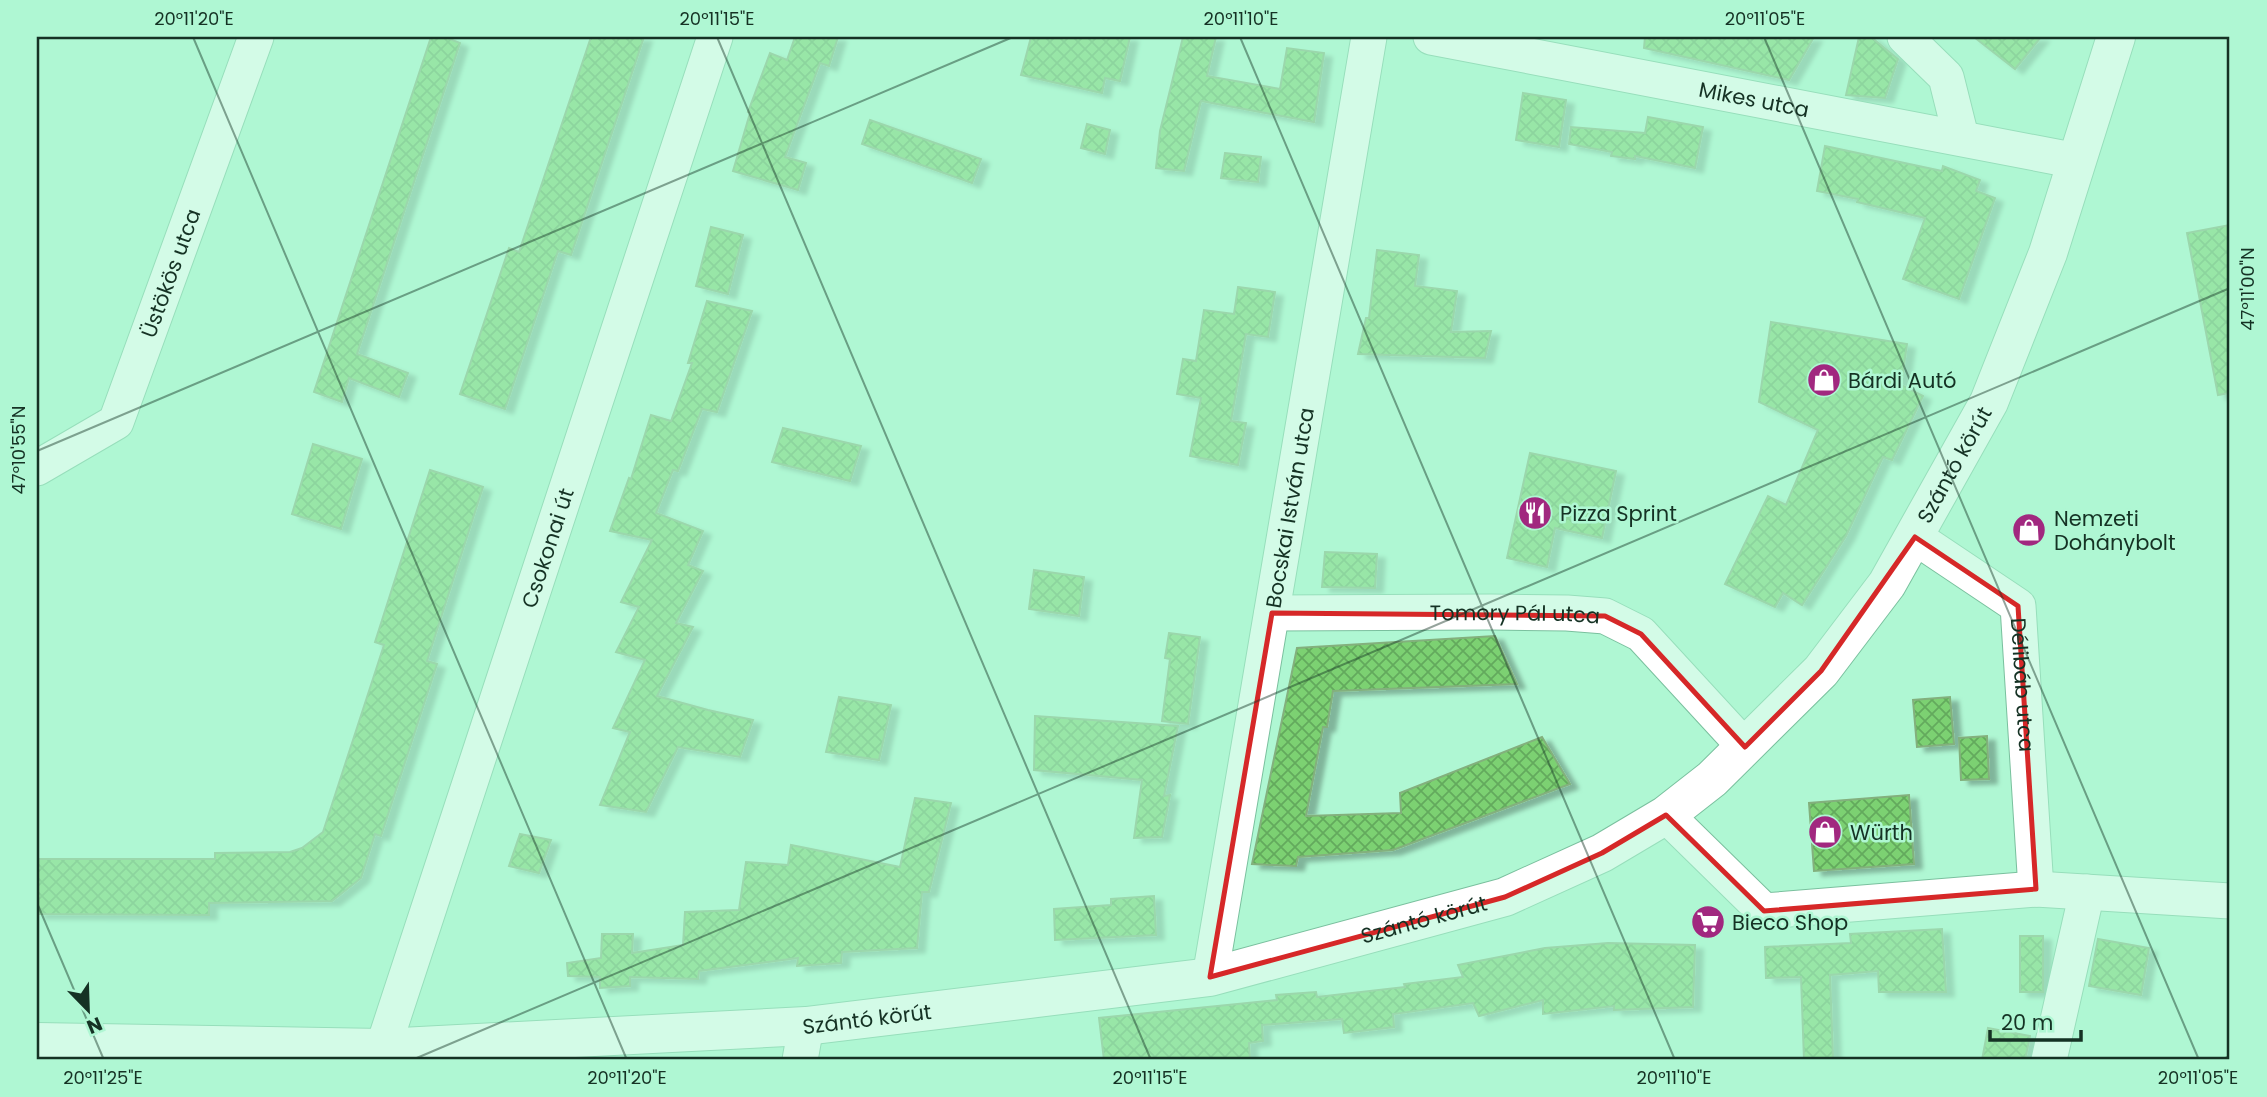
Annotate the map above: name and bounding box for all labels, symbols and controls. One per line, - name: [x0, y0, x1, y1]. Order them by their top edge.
- text: 20°11'20"E: [154, 6, 234, 31]
- text: 20°11'15"E: [680, 6, 754, 31]
- text: 20°11'10"E: [1204, 6, 1278, 31]
- text: 20°11'05"E: [1725, 6, 1805, 31]
- street label: Mikes utca: [1696, 74, 1812, 124]
- street label: Üstökös utca: [133, 204, 207, 341]
- text: 47°11'00"N: [2235, 247, 2260, 331]
- shop icon: Bárdi Autó: [1805, 361, 1843, 399]
- place label: Bárdi Autó: [1848, 366, 1957, 395]
- street label: Szántó körút: [1910, 401, 1998, 528]
- street label: Bocskai István utca: [1258, 405, 1321, 610]
- text: 47°10'55"N: [6, 406, 31, 494]
- street label: Csokonai út: [514, 484, 580, 612]
- restaurant icon: Pizza Sprint: [1516, 494, 1554, 532]
- place label: Pizza Sprint: [1560, 499, 1677, 528]
- place label: Nemzeti Dohánybolt: [2054, 504, 2176, 557]
- shop icon: Nemzeti Dohánybolt: [2010, 511, 2048, 549]
- street label: Tomory Pál utca: [1430, 597, 1601, 630]
- street label: Délibáb utca: [2004, 617, 2042, 753]
- shop icon: Würth: [1806, 813, 1844, 851]
- place label: Würth: [1850, 818, 1913, 847]
- street label: Szántó körút: [1357, 888, 1490, 950]
- supermarket icon: Bieco Shop: [1689, 903, 1727, 941]
- place label: Bieco Shop: [1732, 908, 1848, 937]
- north arrow: [52, 974, 122, 1044]
- street label: Szántó körút: [801, 996, 933, 1041]
- scale bar: [1990, 999, 2082, 1043]
- text: 20 m: [2001, 1008, 2054, 1037]
- text: N: [83, 1010, 106, 1040]
- text: 20°11'25"E: [63, 1065, 143, 1090]
- text: 20°11'20"E: [587, 1065, 667, 1090]
- text: 20°11'15"E: [1113, 1065, 1187, 1090]
- text: 20°11'10"E: [1637, 1065, 1711, 1090]
- text: 20°11'05"E: [2158, 1065, 2238, 1090]

